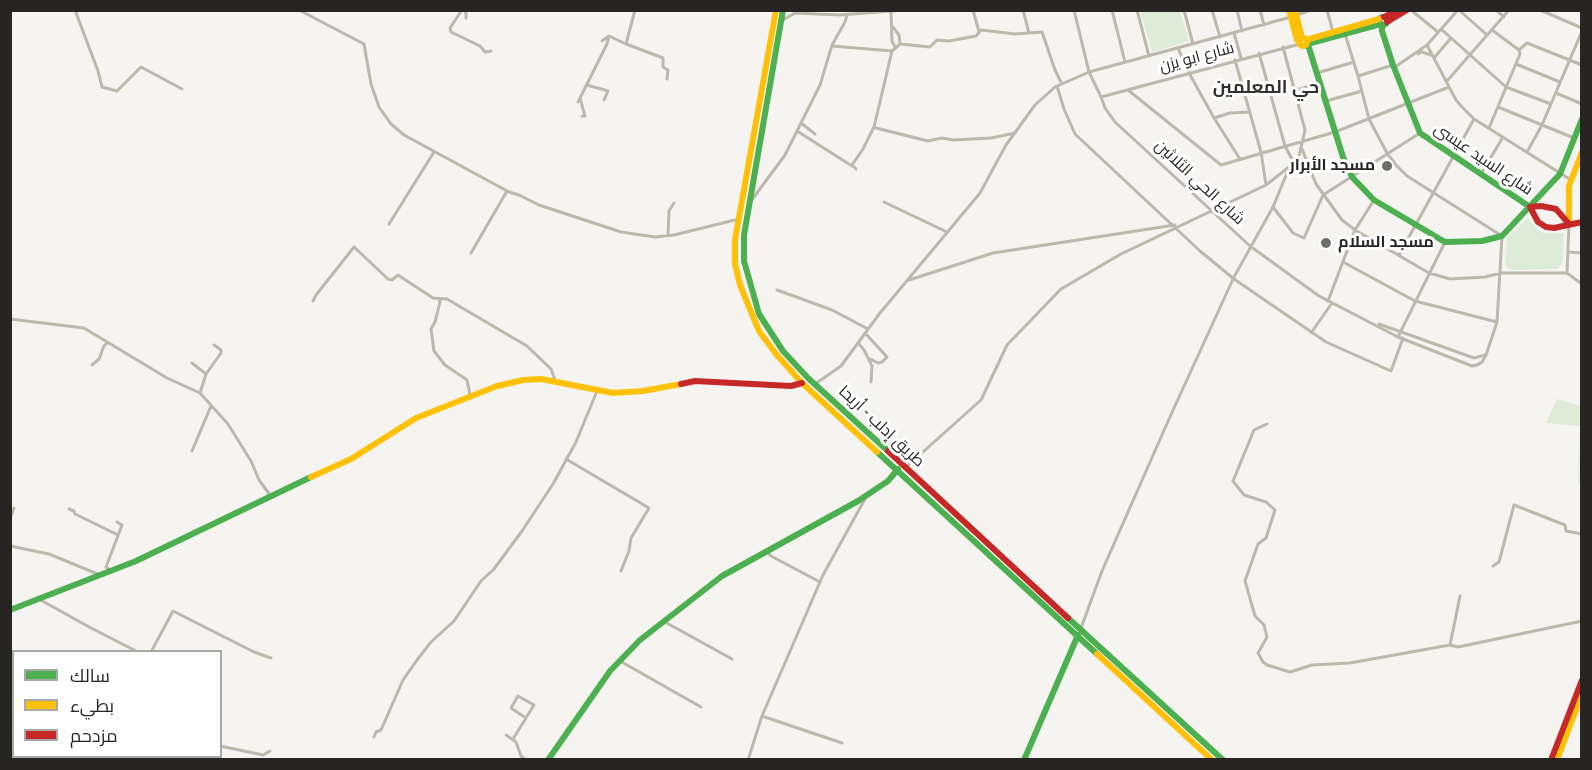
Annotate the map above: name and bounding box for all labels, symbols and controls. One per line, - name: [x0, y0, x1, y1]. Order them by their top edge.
- street label: شارع ابو يزن: [1158, 39, 1236, 77]
- district label: حي المعلمين: [1213, 77, 1319, 99]
- street label: شارع السيد عيسى: [1430, 120, 1536, 200]
- street label: شارع الحي الثلاثين: [1150, 137, 1248, 229]
- place label: مسجد الأبرار: [1290, 156, 1375, 176]
- marker: مسجد الأبرار: [1380, 159, 1394, 173]
- place label: مسجد السلام: [1338, 233, 1434, 253]
- marker: مسجد السلام: [1319, 236, 1333, 250]
- street label: طريق إدلب - أريحا: [834, 382, 928, 472]
- legend: [12, 650, 222, 758]
- text: سالك: [70, 665, 110, 686]
- text: بطيء: [70, 695, 114, 716]
- text: مزدحم: [70, 725, 118, 746]

